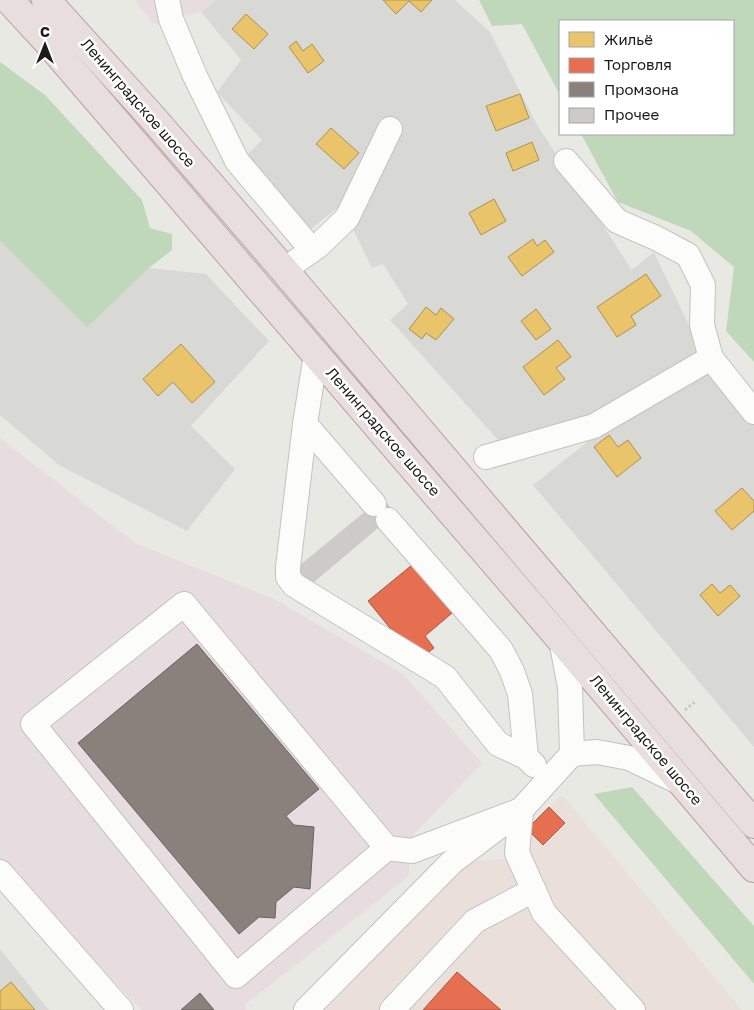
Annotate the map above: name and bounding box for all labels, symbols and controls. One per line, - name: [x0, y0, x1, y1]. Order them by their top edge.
- north arrow: [20, 20, 70, 70]
- legend: [559, 20, 734, 135]
- text: С: [40, 23, 50, 40]
- text: Жильё: [604, 30, 653, 48]
- street label: Ленинградское шоссе: [78, 34, 200, 171]
- text: Торговля: [604, 55, 672, 73]
- text: Промзона: [604, 80, 679, 98]
- text: Прочее: [604, 105, 660, 123]
- street label: Ленинградское шоссе: [323, 363, 445, 500]
- street label: Ленинградское шоссе: [587, 670, 707, 808]

